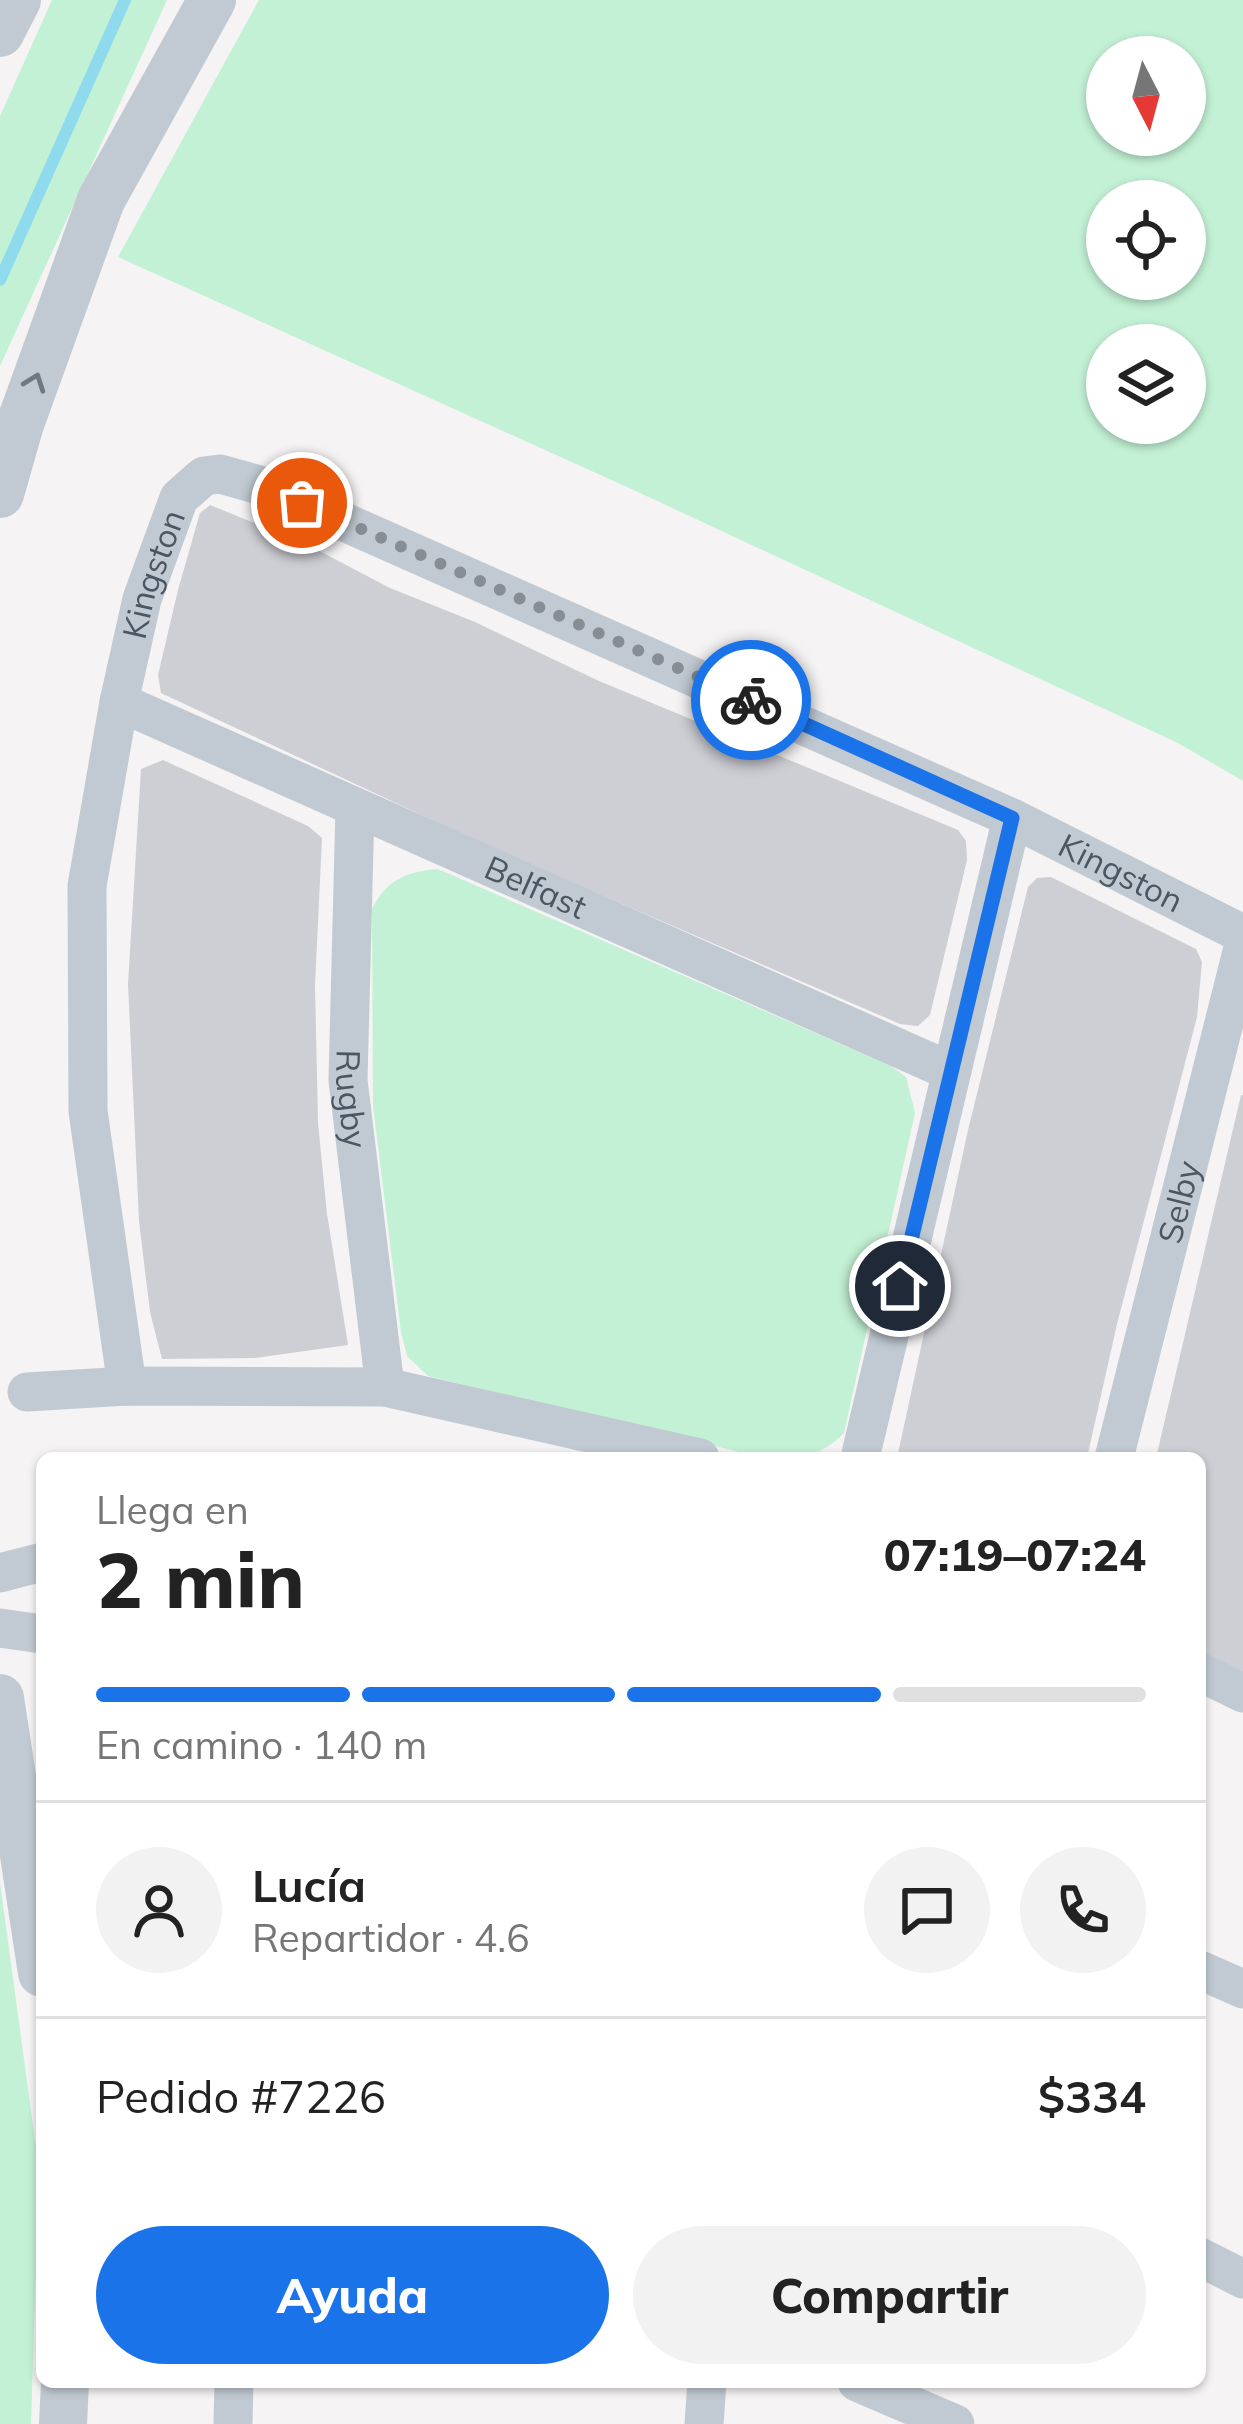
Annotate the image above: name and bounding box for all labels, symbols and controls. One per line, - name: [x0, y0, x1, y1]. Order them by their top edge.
- north arrow: [1086, 36, 1206, 156]
- map controls: [1086, 36, 1206, 444]
- button: locate: [1086, 180, 1206, 300]
- button: layers: [1086, 324, 1206, 444]
- one-way arrow: [21, 373, 45, 394]
- pin: [251, 452, 353, 554]
- icon: bag: [269, 470, 335, 536]
- street label: Kingston: [113, 504, 193, 642]
- courier: [691, 640, 811, 760]
- icon: bike: [718, 667, 784, 733]
- street label: Kingston: [1052, 824, 1190, 921]
- street label: Belfast: [479, 846, 593, 927]
- street label: Rugby: [327, 1049, 377, 1151]
- street label: Selby: [1148, 1156, 1208, 1247]
- pin: [849, 1235, 951, 1337]
- icon: home: [867, 1253, 933, 1319]
- text: Llega en: [96, 1485, 249, 1534]
- text: 07:19–07:24: [884, 1526, 1146, 1582]
- text: 2 min: [96, 1530, 305, 1628]
- text: En camino · 140 m: [96, 1720, 427, 1769]
- button: person: [96, 1847, 222, 1973]
- button: chat: [864, 1847, 990, 1973]
- button: phone: [1020, 1847, 1146, 1973]
- text: Lucía: [252, 1857, 366, 1913]
- text: Repartidor · 4.6: [252, 1913, 530, 1962]
- text: Pedido #7226: [96, 2068, 386, 2124]
- text: $334: [1038, 2068, 1146, 2124]
- button: Ayuda: [96, 2226, 609, 2364]
- button: Compartir: [633, 2226, 1146, 2364]

